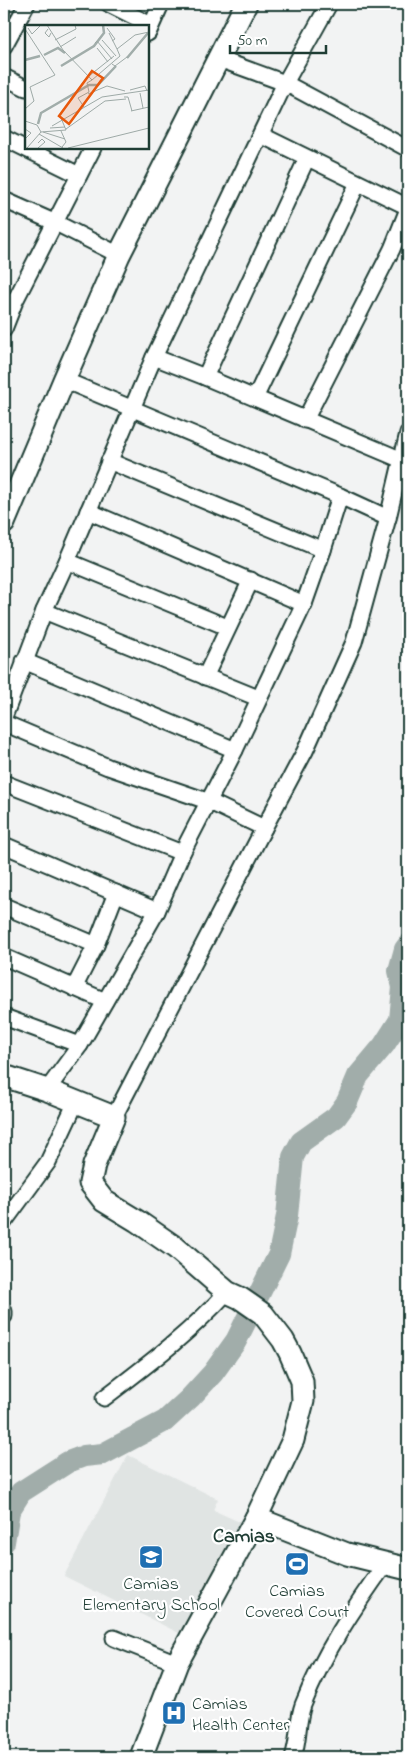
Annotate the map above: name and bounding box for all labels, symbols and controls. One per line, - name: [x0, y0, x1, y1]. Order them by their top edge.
- scale bar: [230, 22, 326, 54]
- inset map: [25, 25, 149, 149]
- text: 50 m: [237, 30, 268, 52]
- district label: Camias: [213, 1523, 275, 1552]
- school or university icon: Camias Elementary School: [138, 1544, 164, 1570]
- sports icon: Camias Covered Court: [284, 1551, 310, 1577]
- place label: Camias Elementary School: [82, 1572, 220, 1619]
- place label: Camias Covered Court: [245, 1579, 349, 1626]
- place label: Camias Health Center: [192, 1692, 289, 1739]
- hospital icon: Camias Health Center: [161, 1700, 187, 1726]

